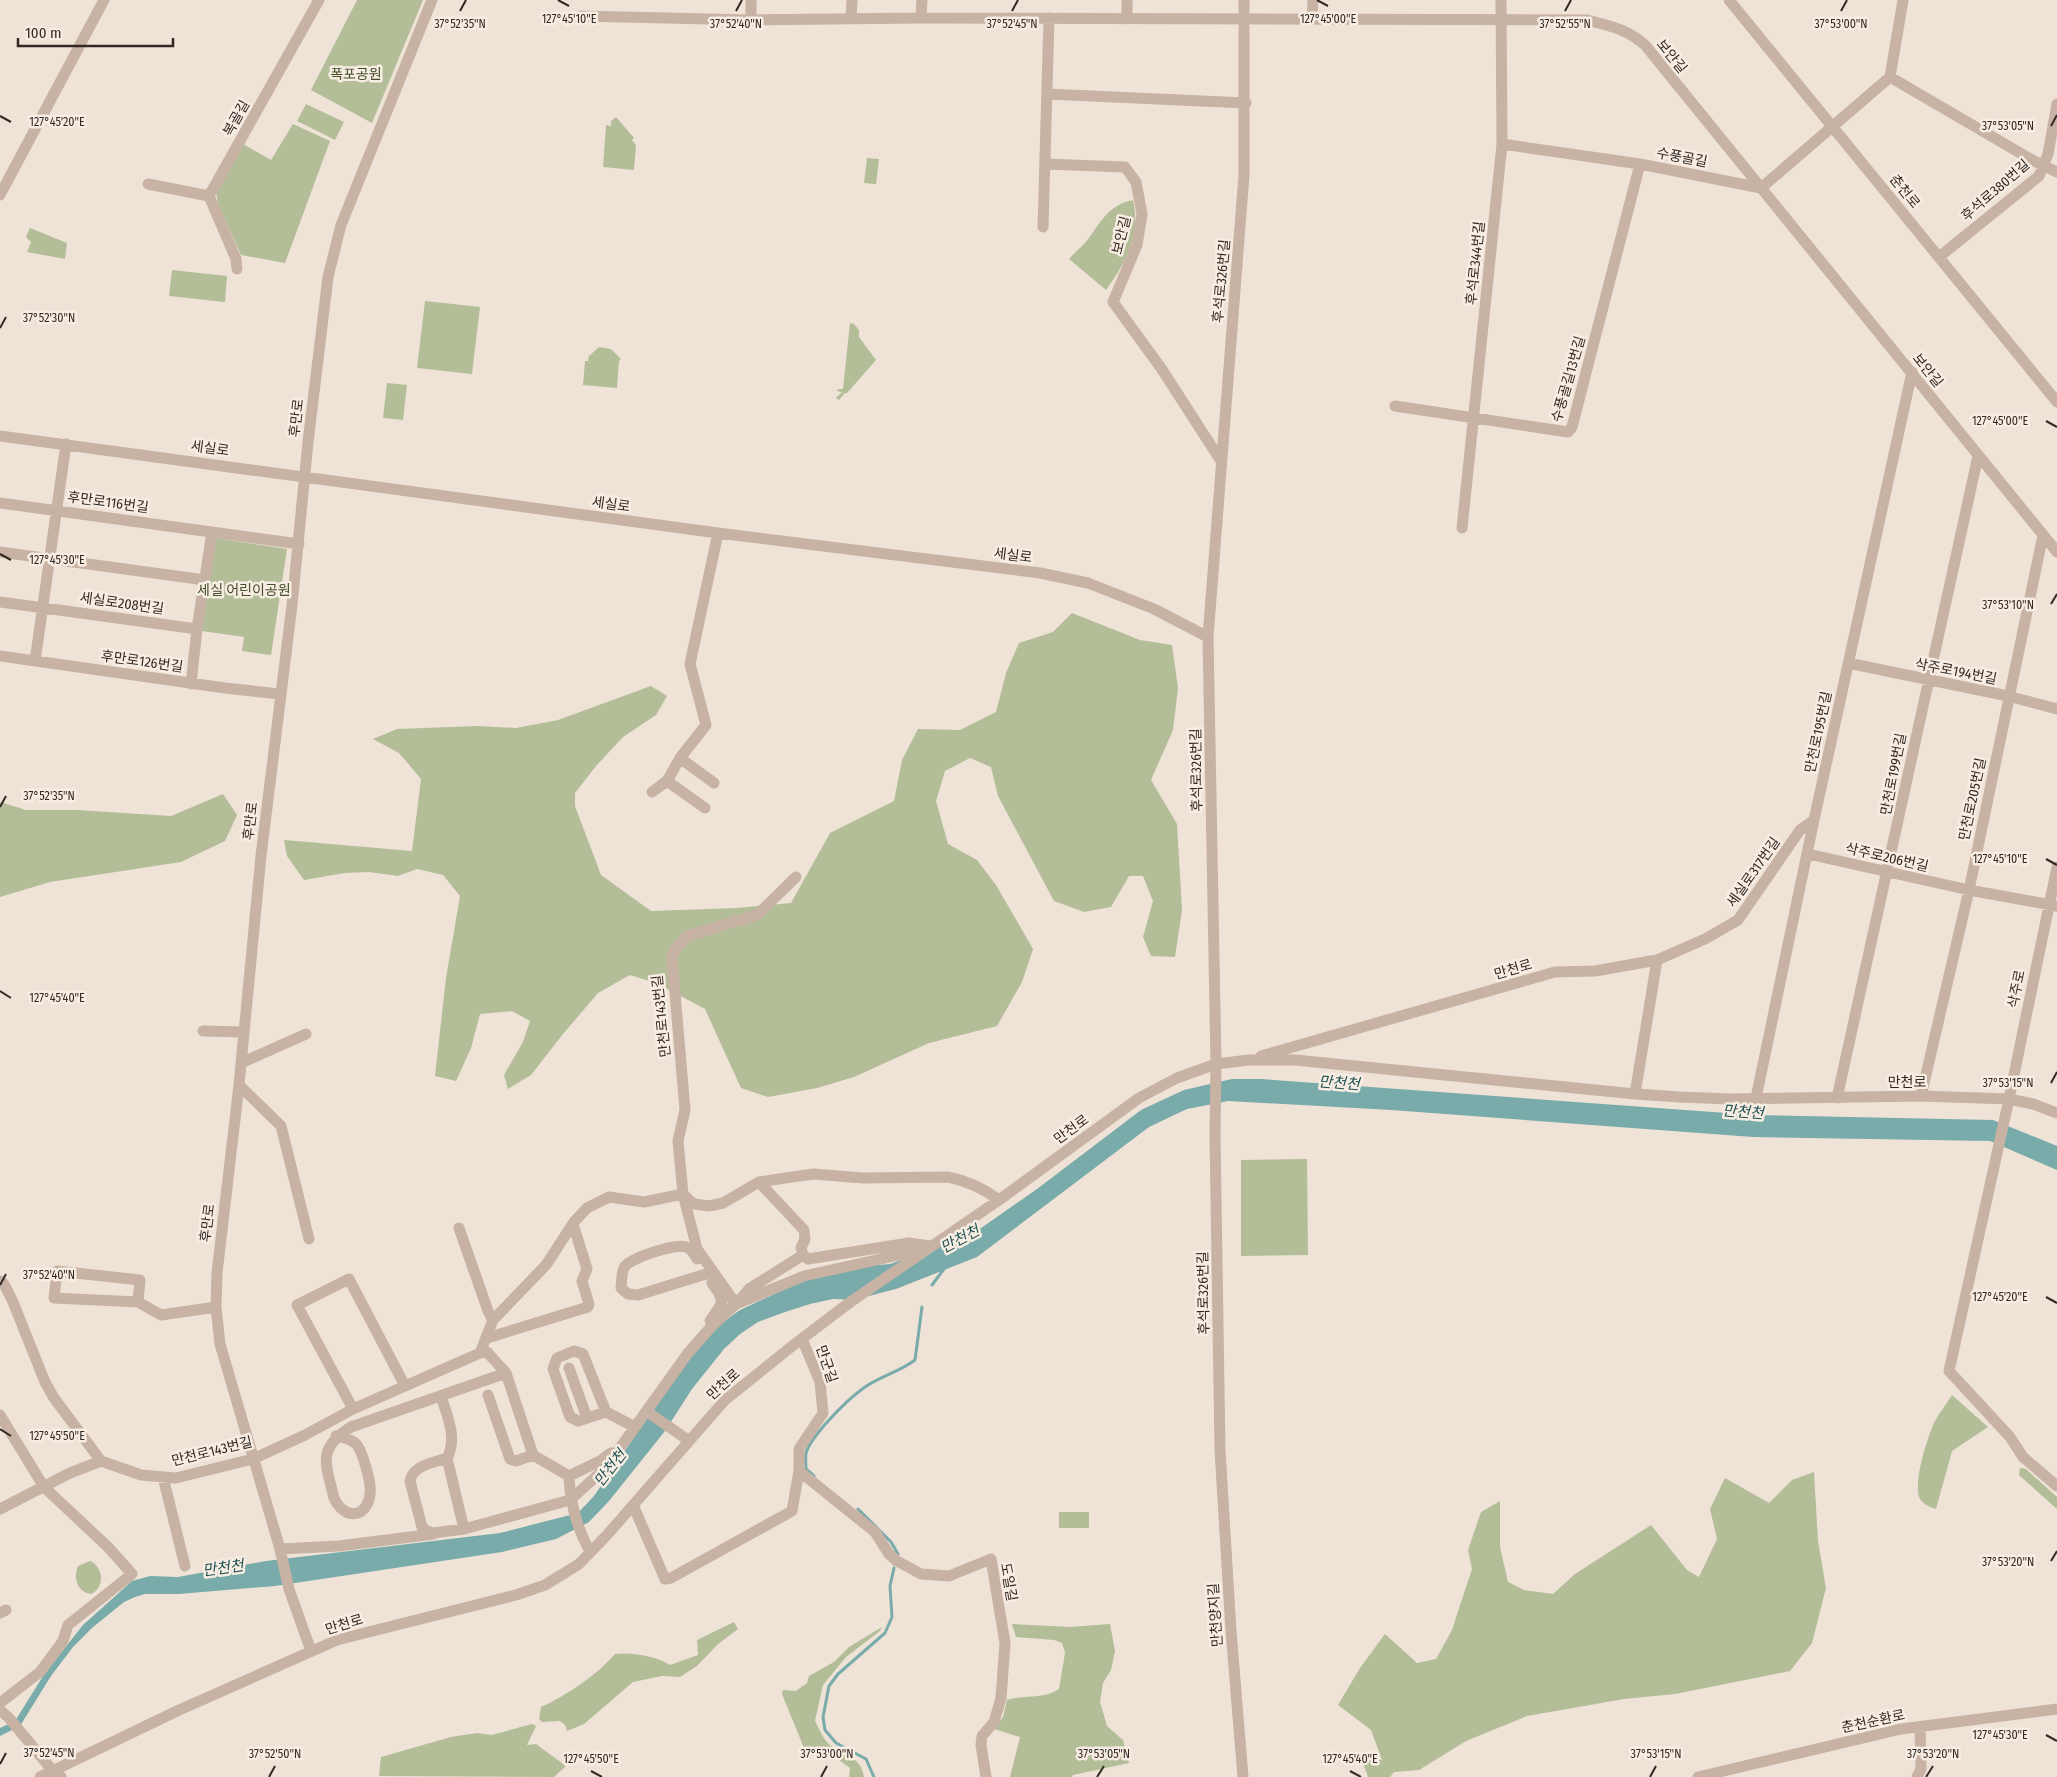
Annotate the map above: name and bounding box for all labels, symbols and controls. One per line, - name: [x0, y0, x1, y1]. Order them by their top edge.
- text: 127°45'10"E: [542, 12, 597, 26]
- text: 127°45'00"E: [1300, 12, 1356, 26]
- scale bar: [18, 15, 172, 47]
- text: 37°52'35"N: [434, 17, 486, 31]
- text: 37°52'40"N: [710, 17, 762, 31]
- text: 37°52'45"N: [986, 17, 1038, 31]
- text: 37°52'55"N: [1539, 17, 1591, 31]
- text: 37°53'00"N: [1814, 17, 1868, 31]
- text: 100 m: [25, 24, 62, 42]
- street label: 보안길: [1653, 36, 1690, 77]
- park label: 폭포공원: [330, 66, 382, 83]
- street label: 복골길: [220, 97, 253, 139]
- text: 127°45'20"E: [29, 115, 85, 129]
- text: 37°53'05"N: [1982, 119, 2034, 133]
- street label: 수풍골길: [1655, 144, 1709, 171]
- street label: 후석로380번길: [1958, 156, 2033, 225]
- street label: 춘천로: [1886, 171, 1923, 212]
- street label: 보안길: [1109, 214, 1134, 256]
- street label: 후석로344번길: [1463, 220, 1488, 306]
- street label: 후석로326번길: [1209, 239, 1234, 323]
- text: 37°52'30"N: [23, 311, 75, 325]
- street label: 수풍골길13번길: [1548, 334, 1589, 424]
- street label: 보안길: [1909, 350, 1946, 391]
- street label: 후만로: [286, 398, 307, 438]
- text: 127°45'00"E: [1972, 414, 2028, 428]
- street label: 세실로: [190, 437, 230, 460]
- street label: 후만로116번길: [66, 488, 150, 517]
- street label: 세실로: [591, 493, 631, 516]
- street label: 세실로: [993, 545, 1033, 566]
- text: 127°45'30"E: [29, 553, 85, 567]
- park label: 세실 어린이공원: [197, 582, 291, 599]
- street label: 세실로208번길: [79, 589, 165, 618]
- text: 37°53'10"N: [1982, 598, 2034, 612]
- street label: 후만로126번길: [100, 647, 184, 676]
- street label: 삭주로194번길: [1913, 655, 1998, 688]
- street label: 만천로195번길: [1802, 690, 1835, 775]
- street label: 후석로326번길: [1187, 728, 1206, 812]
- street label: 만천로199번길: [1877, 732, 1910, 817]
- street label: 만천로205번길: [1955, 756, 1990, 842]
- text: 37°52'35"N: [23, 789, 75, 803]
- street label: 후만로: [240, 801, 261, 841]
- street label: 세실로317번길: [1723, 834, 1784, 911]
- street label: 삭주로206번길: [1844, 840, 1930, 875]
- text: 127°45'10"E: [1973, 852, 2028, 866]
- street label: 만천로: [1492, 956, 1534, 983]
- street label: 삭주로: [2004, 968, 2029, 1010]
- street label: 만천로143번길: [649, 974, 674, 1058]
- text: 127°45'40"E: [29, 991, 85, 1005]
- water label: 만천천: [1318, 1073, 1362, 1094]
- street label: 만천로: [1888, 1074, 1926, 1091]
- text: 37°53'15"N: [1983, 1076, 2033, 1090]
- water label: 만천천: [1722, 1102, 1766, 1123]
- street label: 만천로: [1051, 1111, 1092, 1148]
- street label: 후만로: [197, 1203, 218, 1243]
- water label: 만천천: [937, 1220, 984, 1257]
- street label: 후석로326번길: [1194, 1251, 1213, 1335]
- text: 37°52'40"N: [23, 1268, 75, 1282]
- text: 127°45'20"E: [1972, 1290, 2028, 1304]
- street label: 만군길: [812, 1343, 841, 1385]
- street label: 만천로: [703, 1365, 743, 1404]
- text: 127°45'50"E: [29, 1429, 85, 1443]
- street label: 만천로143번길: [170, 1433, 254, 1470]
- water label: 만천천: [590, 1444, 631, 1490]
- text: 37°53'20"N: [1982, 1555, 2034, 1569]
- water label: 만천천: [201, 1556, 247, 1580]
- street label: 도일길: [997, 1562, 1020, 1603]
- street label: 만천양지길: [1205, 1582, 1226, 1648]
- street label: 만천로: [323, 1611, 365, 1638]
- street label: 춘천순환로: [1840, 1706, 1906, 1736]
- text: 127°45'30"E: [1972, 1728, 2028, 1742]
- text: 37°52'45"N: [23, 1746, 75, 1760]
- text: 37°52'50"N: [249, 1747, 301, 1761]
- text: 37°53'00"N: [800, 1747, 854, 1761]
- text: 37°53'05"N: [1078, 1747, 1130, 1761]
- text: 37°53'15"N: [1631, 1747, 1681, 1761]
- text: 37°53'20"N: [1907, 1747, 1959, 1761]
- text: 127°45'50"E: [563, 1752, 619, 1766]
- text: 127°45'40"E: [1322, 1752, 1378, 1766]

